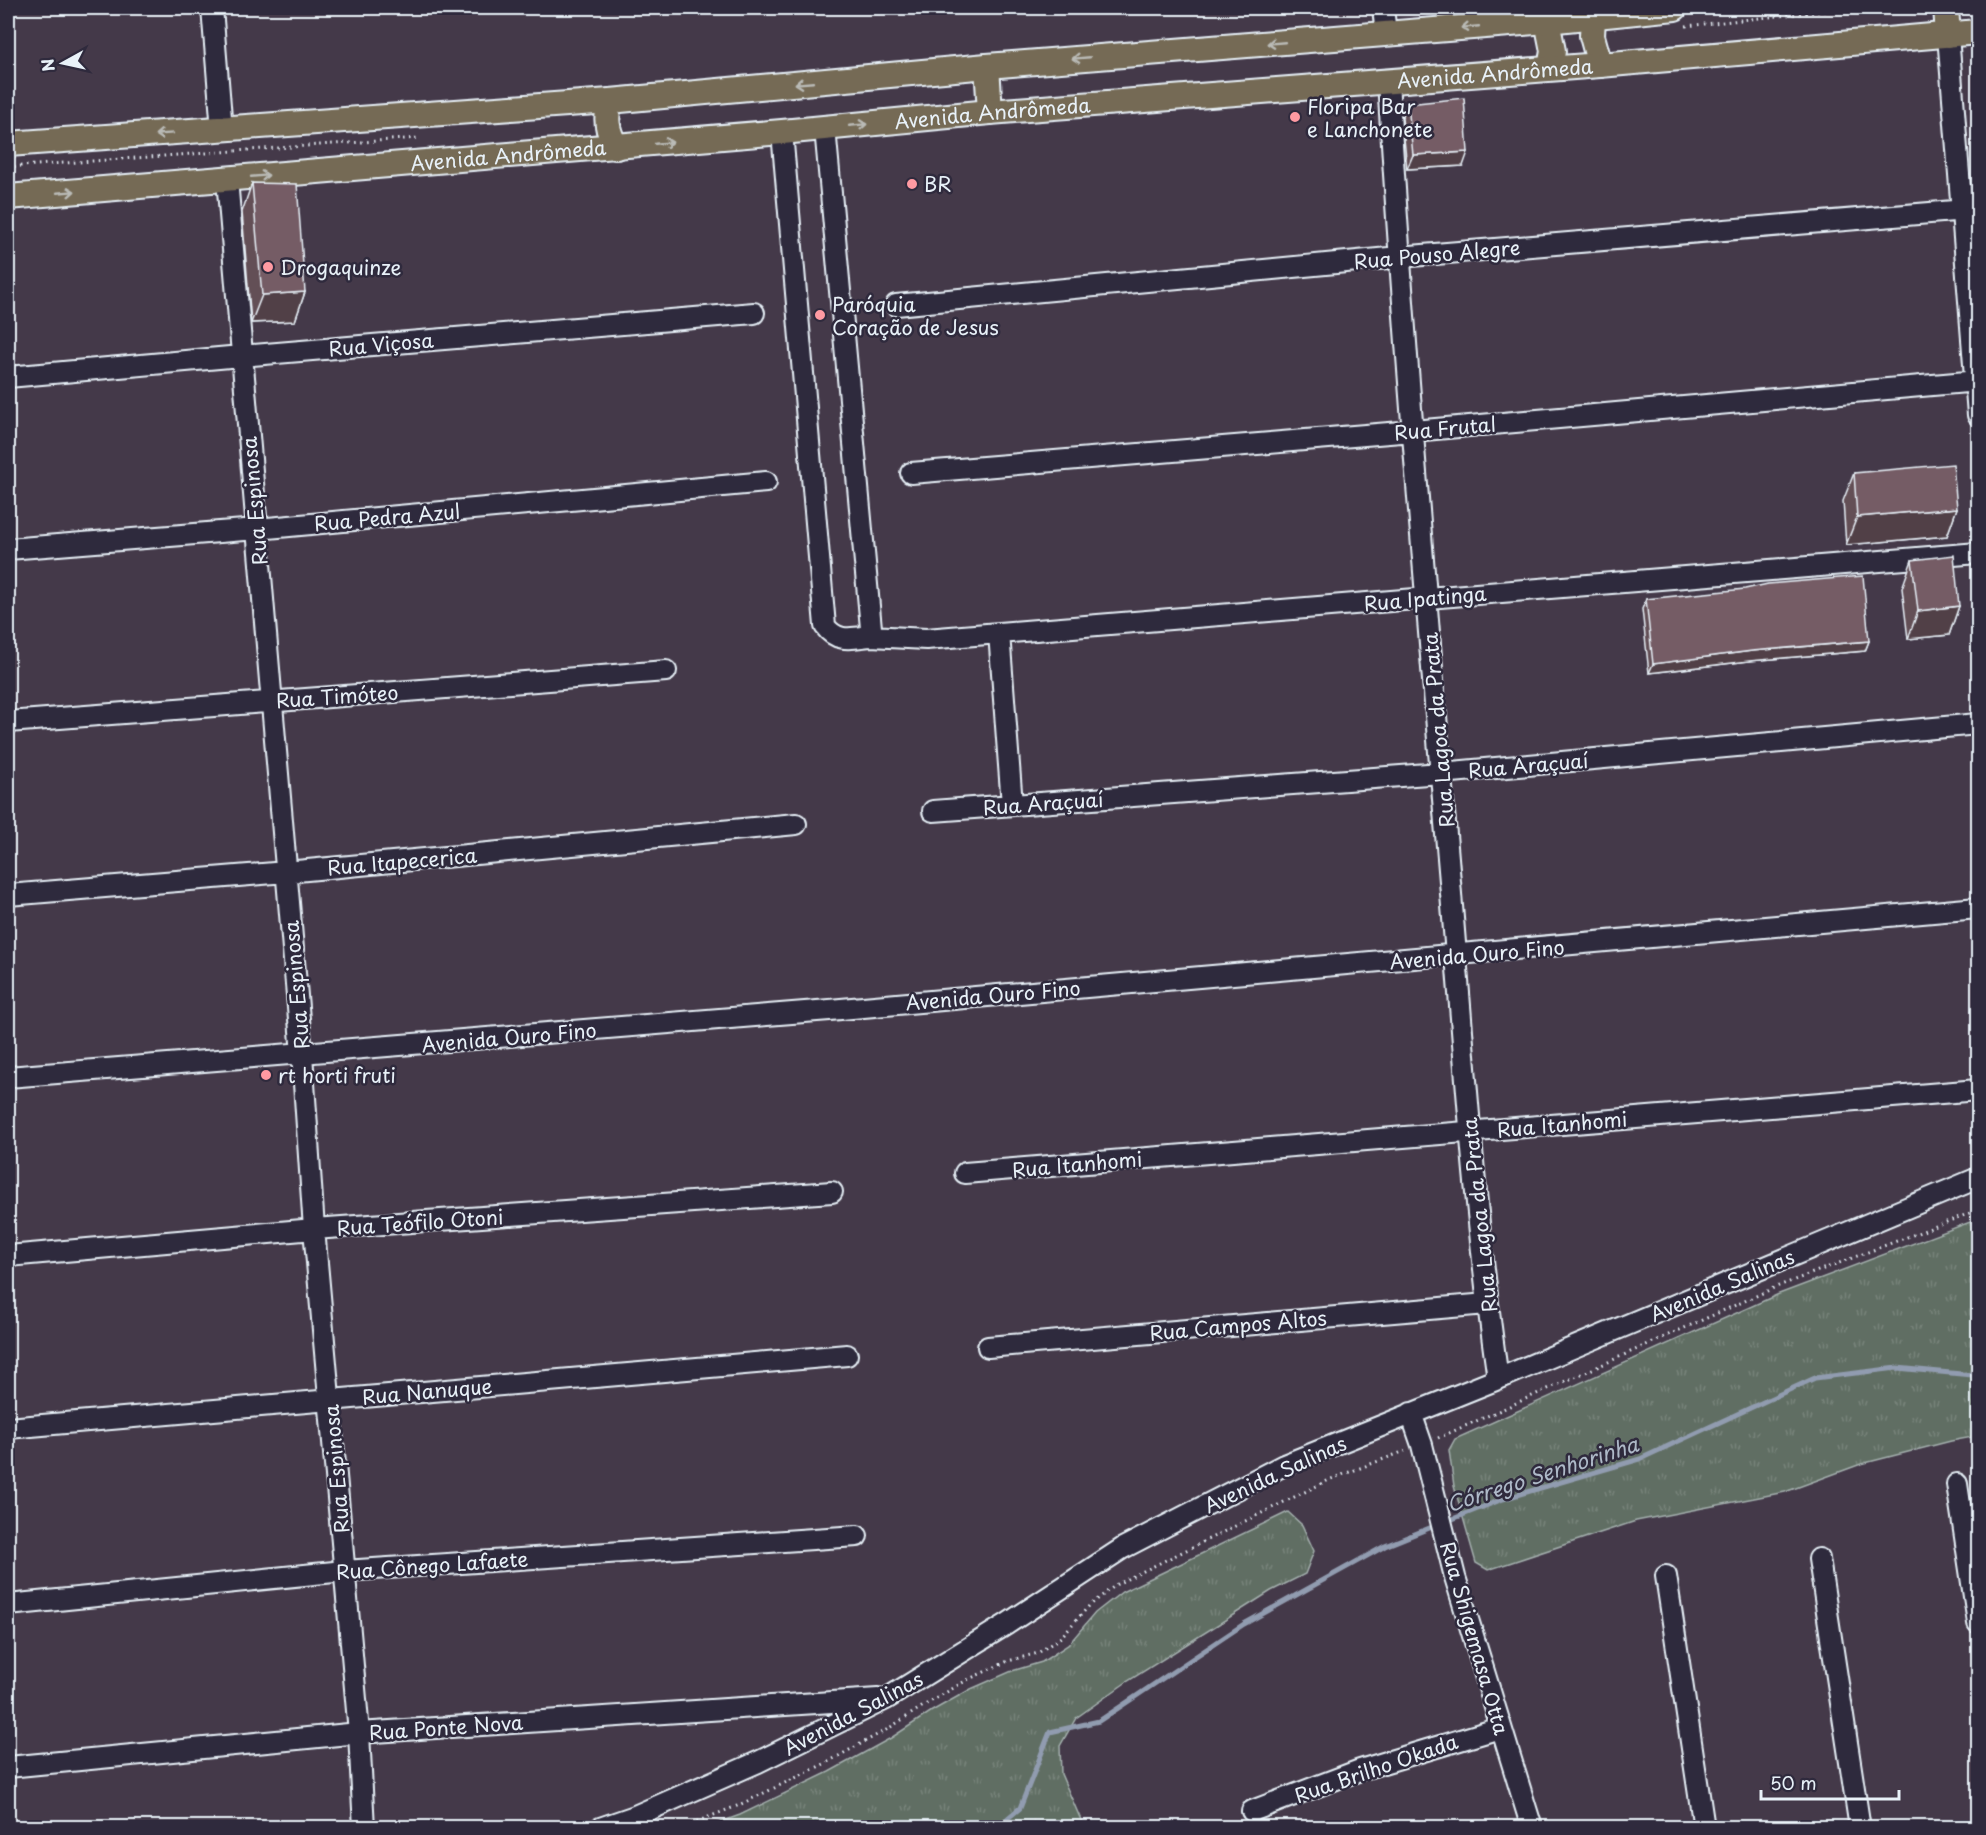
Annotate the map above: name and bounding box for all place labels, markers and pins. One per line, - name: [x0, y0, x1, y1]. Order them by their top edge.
- place label: Floripa Bar e Lanchonete: [1307, 91, 1433, 144]
- marker: Floripa Bar e Lanchonete: [1288, 110, 1302, 124]
- place label: BR: [924, 169, 952, 199]
- marker: BR: [905, 177, 919, 191]
- place label: Drogaquinze: [280, 252, 402, 282]
- marker: Drogaquinze: [261, 260, 275, 274]
- place label: Paróquia Coração de Jesus: [832, 289, 999, 342]
- marker: Paróquia Coração de Jesus: [813, 308, 827, 322]
- place label: rt horti fruti: [278, 1060, 396, 1090]
- marker: rt horti fruti: [259, 1068, 273, 1082]

